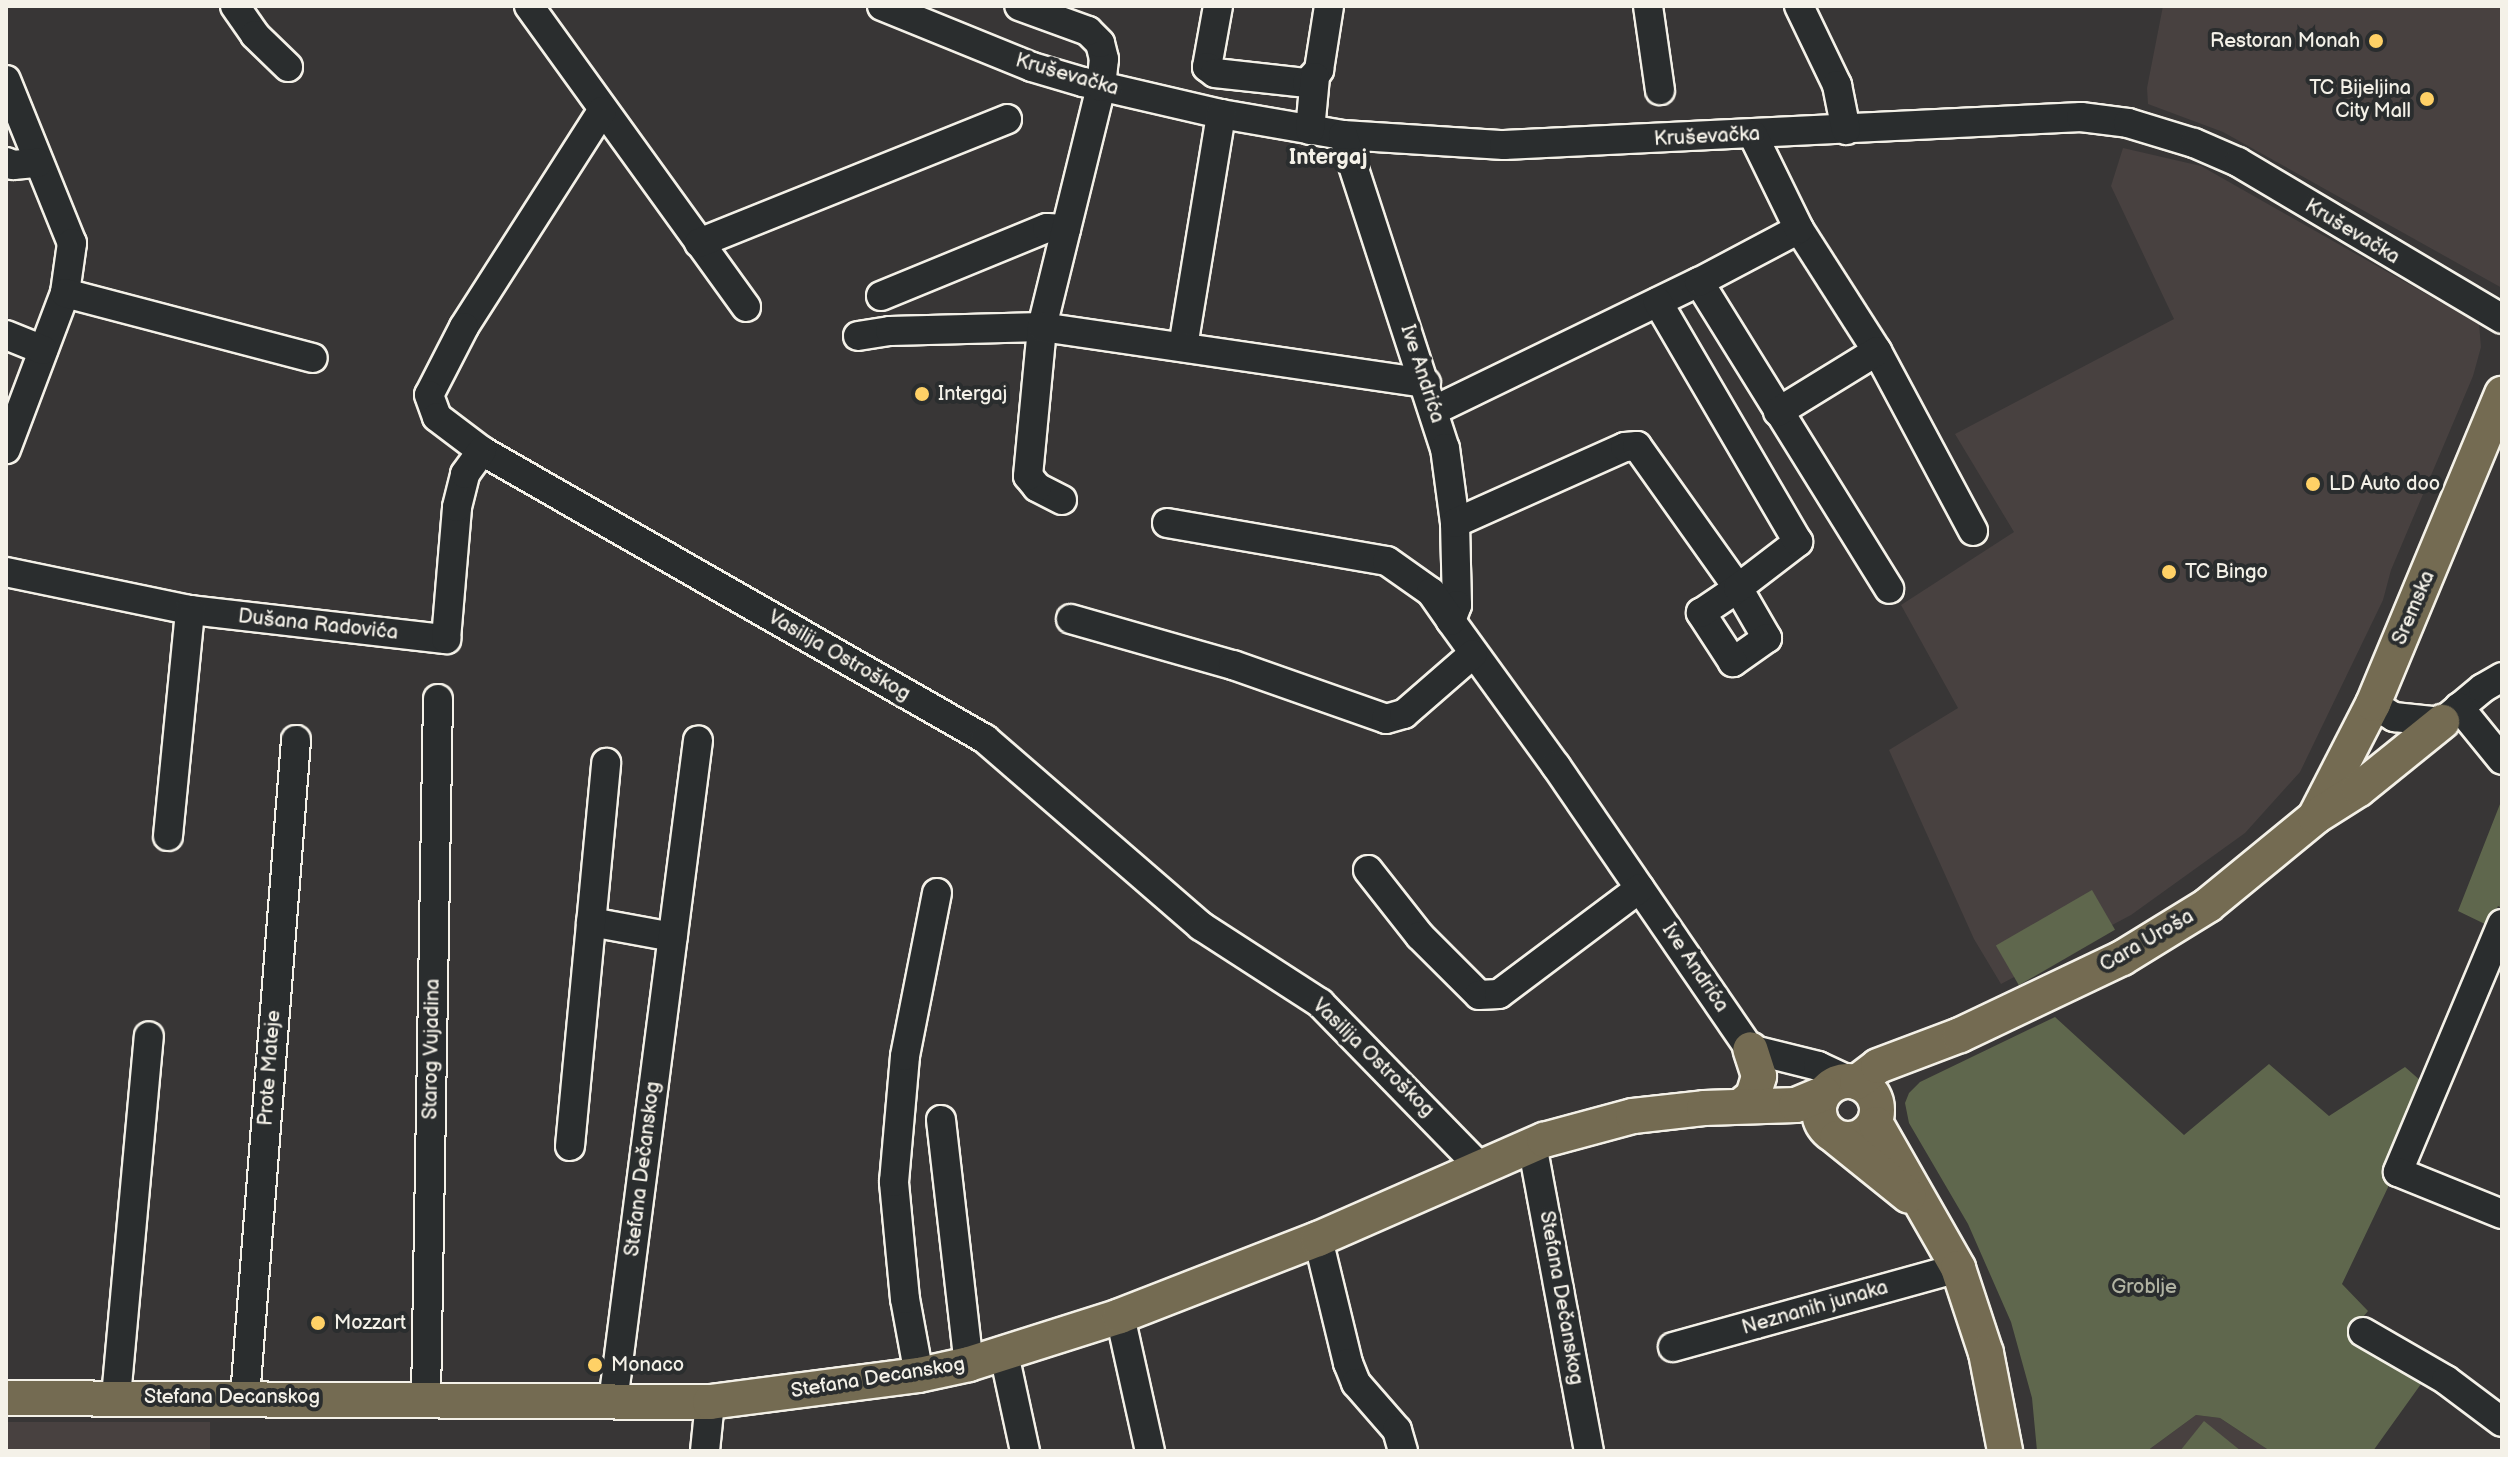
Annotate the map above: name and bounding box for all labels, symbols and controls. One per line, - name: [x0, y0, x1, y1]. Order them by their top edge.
- place label: Restoran Monah: [2210, 29, 2360, 53]
- marker: Restoran Monah: [2367, 32, 2385, 50]
- street label: Kruševačka: [1013, 49, 1121, 101]
- place label: TC Bijeljina City Mall: [2309, 76, 2411, 123]
- marker: TC Bijeljina City Mall: [2418, 90, 2436, 108]
- street label: Kruševačka: [1653, 122, 1761, 152]
- district label: Intergaj: [1289, 145, 1367, 171]
- street label: Kruševačka: [2300, 194, 2404, 270]
- street label: Ive Andrića: [1395, 322, 1449, 426]
- place label: Intergaj: [938, 382, 1007, 406]
- marker: Intergaj: [913, 385, 931, 403]
- place label: LD Auto doo: [2329, 472, 2440, 496]
- marker: LD Auto doo: [2304, 475, 2322, 493]
- place label: TC Bingo: [2185, 560, 2268, 584]
- marker: TC Bingo: [2160, 563, 2178, 581]
- street label: Sremska: [2388, 567, 2440, 649]
- street label: Dušana Radovića: [237, 605, 399, 645]
- street label: Vasilija Ostroškog: [764, 606, 914, 706]
- street label: Cara Uroša: [2096, 905, 2198, 977]
- street label: Ive Andrića: [1657, 919, 1733, 1017]
- street label: Starog Vujadina: [419, 978, 445, 1120]
- street label: Vasilija Ostroškog: [1307, 994, 1439, 1122]
- street label: Prote Mateje: [254, 1009, 286, 1127]
- street label: Stefana Dečanskog: [620, 1080, 666, 1258]
- street label: Stefana Dečanskog: [1534, 1209, 1588, 1387]
- park label: Groblje: [2111, 1275, 2177, 1299]
- street label: Neznanih junaka: [1739, 1276, 1891, 1340]
- place label: Mozzart: [334, 1311, 406, 1335]
- marker: Mozzart: [309, 1314, 327, 1332]
- street label: Stefana Decanskog: [789, 1352, 967, 1404]
- place label: Monaco: [611, 1353, 684, 1377]
- marker: Monaco: [586, 1356, 604, 1374]
- street label: Stefana Decanskog: [144, 1385, 320, 1409]

